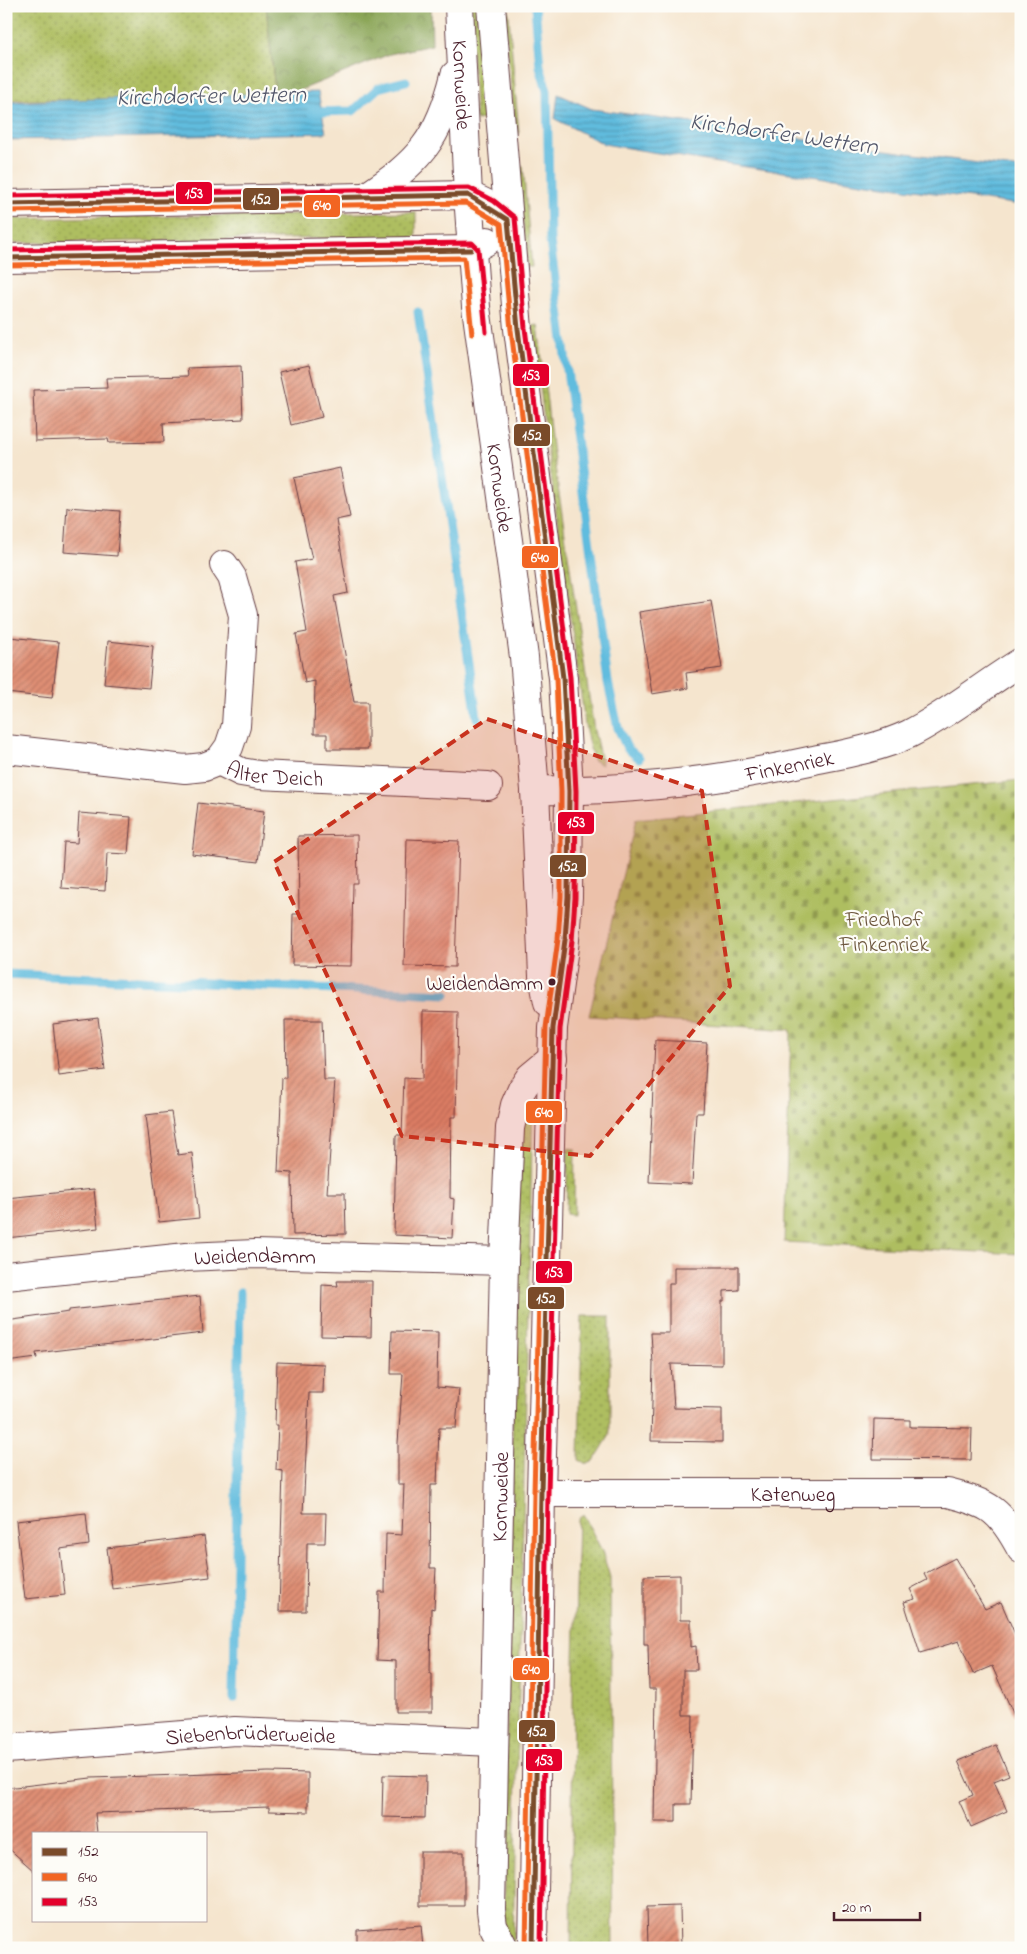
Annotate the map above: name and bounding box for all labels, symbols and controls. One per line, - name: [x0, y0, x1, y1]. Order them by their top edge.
- street label: Kornweide: [442, 39, 478, 131]
- water label: Kirchdorfer Wettern: [116, 78, 307, 117]
- water label: Kirchdorfer Wettern: [687, 105, 881, 166]
- line badge: 153: [175, 181, 213, 205]
- text: 153: [185, 184, 203, 205]
- line badge: 152: [242, 187, 280, 211]
- text: 152: [251, 190, 271, 211]
- line badge: 640: [303, 194, 341, 218]
- text: 640: [312, 196, 331, 217]
- line badge: 153: [512, 363, 550, 387]
- text: 153: [522, 366, 540, 387]
- line badge: 152: [513, 423, 551, 447]
- text: 152: [522, 426, 542, 447]
- street label: Kornweide: [476, 441, 520, 535]
- line badge: 640: [521, 545, 559, 569]
- text: 640: [530, 548, 549, 569]
- street label: Finkenriek: [742, 743, 837, 792]
- street label: Alter Deich: [220, 754, 324, 797]
- line badge: 153: [557, 811, 595, 835]
- text: 153: [567, 813, 585, 834]
- line badge: 152: [549, 854, 587, 878]
- text: 152: [558, 857, 578, 878]
- park label: Friedhof Finkenriek: [838, 905, 929, 962]
- place label: Weidendamm: [426, 970, 543, 1000]
- marker: Weidendamm: [547, 977, 557, 987]
- line badge: 640: [525, 1100, 563, 1124]
- text: 640: [534, 1103, 553, 1124]
- street label: Weidendamm: [193, 1241, 316, 1276]
- line badge: 153: [535, 1260, 573, 1284]
- text: 153: [545, 1263, 563, 1284]
- line badge: 152: [527, 1286, 565, 1310]
- text: 152: [536, 1289, 556, 1310]
- street label: Kornweide: [485, 1451, 519, 1542]
- street label: Katenweg: [751, 1480, 836, 1513]
- line badge: 640: [512, 1657, 550, 1681]
- text: 640: [521, 1660, 540, 1681]
- street label: Siebenbrüderweide: [164, 1718, 336, 1755]
- line badge: 152: [518, 1719, 556, 1743]
- text: 152: [527, 1722, 547, 1743]
- line badge: 153: [525, 1748, 563, 1772]
- text: 153: [535, 1751, 553, 1772]
- legend: [32, 1832, 208, 1922]
- text: 152: [78, 1841, 99, 1863]
- text: 640: [78, 1867, 98, 1889]
- scale bar: [834, 1889, 921, 1921]
- text: 153: [78, 1891, 98, 1913]
- text: 20 m: [842, 1897, 872, 1919]

